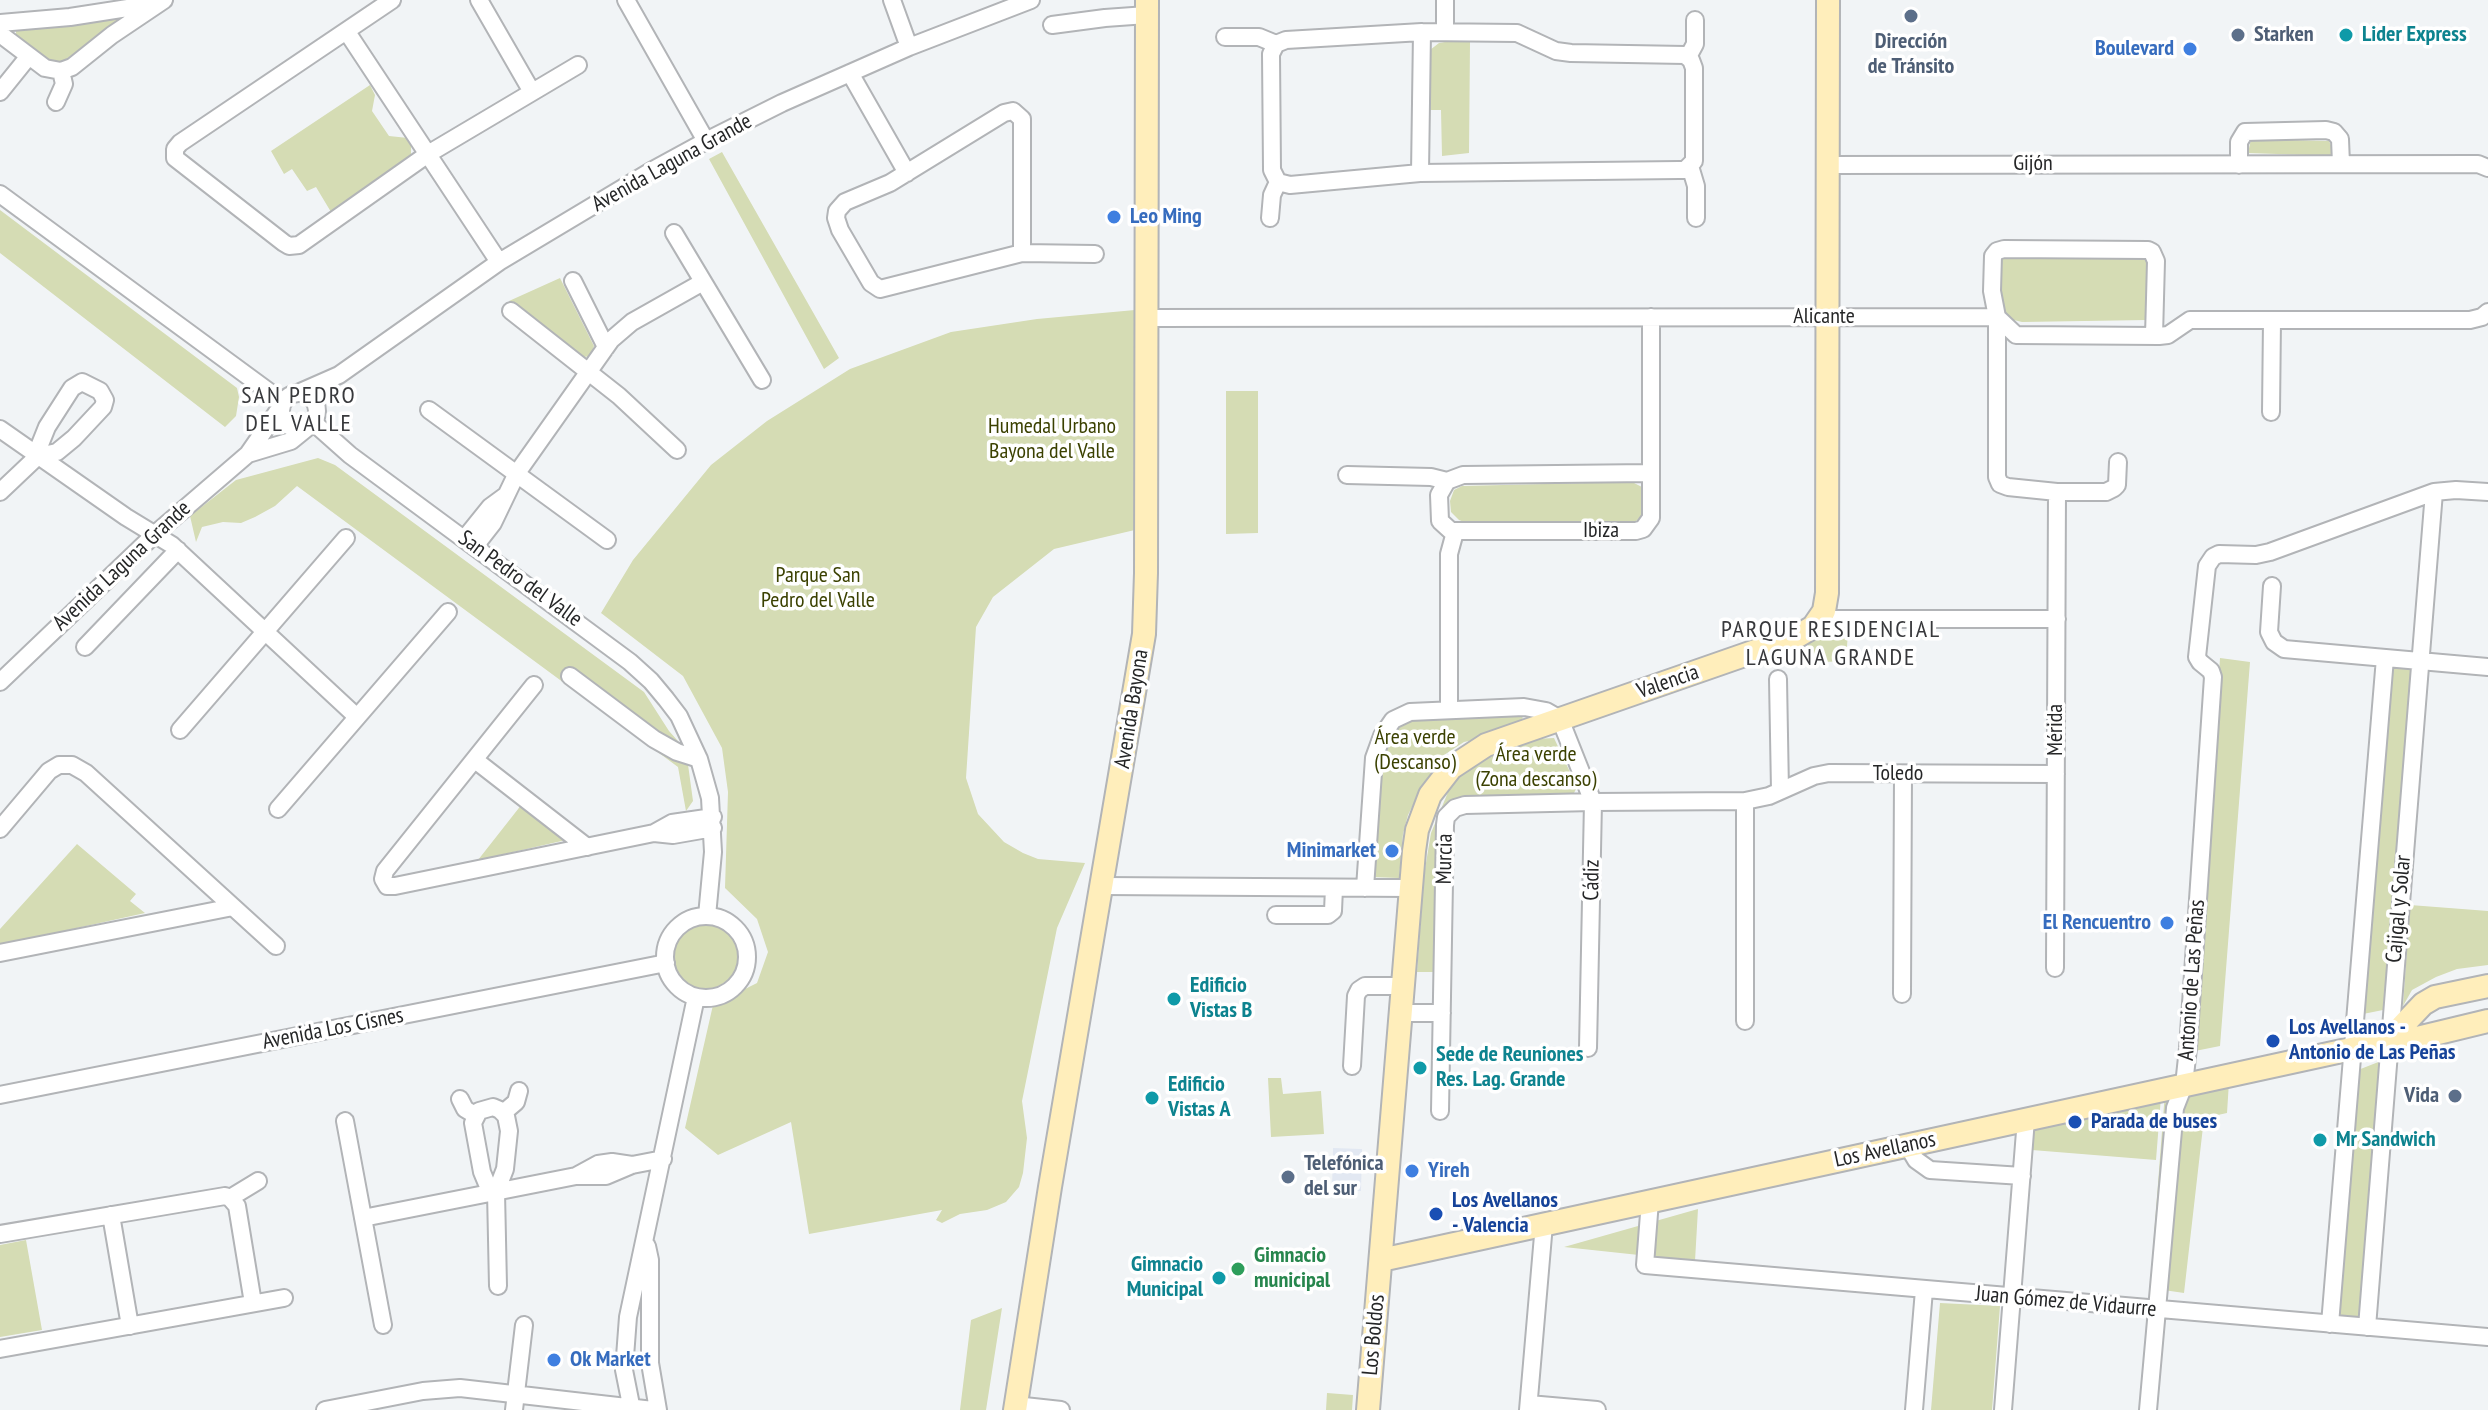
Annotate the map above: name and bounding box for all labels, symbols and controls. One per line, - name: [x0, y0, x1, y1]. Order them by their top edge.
- marker: Dirección de Tránsito: [1902, 7, 1920, 25]
- place label: Starken: [2254, 22, 2314, 48]
- place label: Lider Express: [2362, 22, 2467, 48]
- marker: Starken: [2229, 26, 2247, 44]
- marker: Lider Express: [2337, 26, 2355, 44]
- place label: Dirección de Tránsito: [1868, 29, 1954, 80]
- place label: Boulevard: [2095, 36, 2174, 62]
- marker: Boulevard: [2181, 40, 2199, 58]
- street label: Avenida Laguna Grande: [588, 108, 756, 218]
- street label: Gijón: [2013, 151, 2053, 177]
- place label: Leo Ming: [1130, 204, 1202, 230]
- marker: Leo Ming: [1105, 208, 1123, 226]
- street label: Alicante: [1793, 304, 1855, 330]
- district label: SAN PEDRO DEL VALLE: [241, 382, 357, 438]
- park label: Humedal Urbano Bayona del Valle: [988, 414, 1116, 466]
- street label: Avenida Laguna Grande: [48, 495, 196, 637]
- street label: Ibiza: [1583, 518, 1619, 544]
- street label: San Pedro del Valle: [453, 525, 587, 633]
- park label: Parque San Pedro del Valle: [761, 563, 875, 614]
- district label: PARQUE RESIDENCIAL LAGUNA GRANDE: [1721, 616, 1941, 672]
- street label: Avenida Bayona: [1110, 648, 1154, 770]
- street label: Valencia: [1634, 659, 1702, 705]
- street label: Mérida: [2043, 704, 2069, 756]
- park label: Área verde (Descanso): [1374, 725, 1456, 776]
- park label: Área verde (Zona descanso): [1476, 742, 1596, 794]
- street label: Toledo: [1873, 761, 1923, 787]
- street label: Murcia: [1431, 833, 1459, 885]
- place label: Minimarket: [1287, 838, 1376, 864]
- marker: Minimarket: [1383, 842, 1401, 860]
- street label: Cajigal y Solar: [2381, 854, 2417, 964]
- street label: Cádiz: [1578, 859, 1606, 901]
- street label: Antonio de Las Peñas: [2173, 899, 2211, 1061]
- place label: El Rencuentro: [2043, 910, 2151, 936]
- marker: El Rencuentro: [2158, 914, 2176, 932]
- place label: Edificio Vistas B: [1190, 973, 1252, 1024]
- marker: Edificio Vistas B: [1165, 990, 1183, 1008]
- street label: Avenida Los Cisnes: [260, 1002, 406, 1056]
- place label: Los Avellanos - Antonio de Las Peñas: [2289, 1015, 2455, 1066]
- marker: Los Avellanos - Antonio de Las Peñas: [2264, 1032, 2282, 1050]
- place label: Sede de Reuniones Res. Lag. Grande: [1436, 1042, 1584, 1094]
- marker: Sede de Reuniones Res. Lag. Grande: [1411, 1059, 1429, 1077]
- place label: Edificio Vistas A: [1168, 1072, 1230, 1124]
- place label: Vida: [2404, 1083, 2439, 1109]
- marker: Vida: [2446, 1087, 2464, 1105]
- marker: Edificio Vistas A: [1143, 1089, 1161, 1107]
- place label: Parada de buses: [2091, 1109, 2217, 1135]
- marker: Parada de buses: [2066, 1113, 2084, 1131]
- street label: Los Avellanos: [1832, 1126, 1938, 1174]
- place label: Mr Sandwich: [2336, 1127, 2436, 1153]
- marker: Mr Sandwich: [2311, 1131, 2329, 1149]
- place label: Telefónica del sur: [1304, 1151, 1384, 1202]
- place label: Yireh: [1428, 1158, 1470, 1184]
- marker: Yireh: [1403, 1162, 1421, 1180]
- marker: Telefónica del sur: [1279, 1168, 1297, 1186]
- place label: Los Avellanos - Valencia: [1452, 1188, 1558, 1240]
- marker: Los Avellanos - Valencia: [1427, 1205, 1445, 1223]
- place label: Gimnacio municipal: [1254, 1243, 1330, 1294]
- place label: Gimnacio Municipal: [1127, 1252, 1203, 1304]
- marker: Gimnacio municipal: [1229, 1260, 1247, 1278]
- marker: Gimnacio Municipal: [1210, 1269, 1228, 1287]
- street label: Juan Gómez de Vidaurre: [1975, 1281, 2157, 1323]
- street label: Los Boldos: [1357, 1293, 1391, 1377]
- place label: Ok Market: [570, 1347, 651, 1373]
- marker: Ok Market: [545, 1351, 563, 1369]

